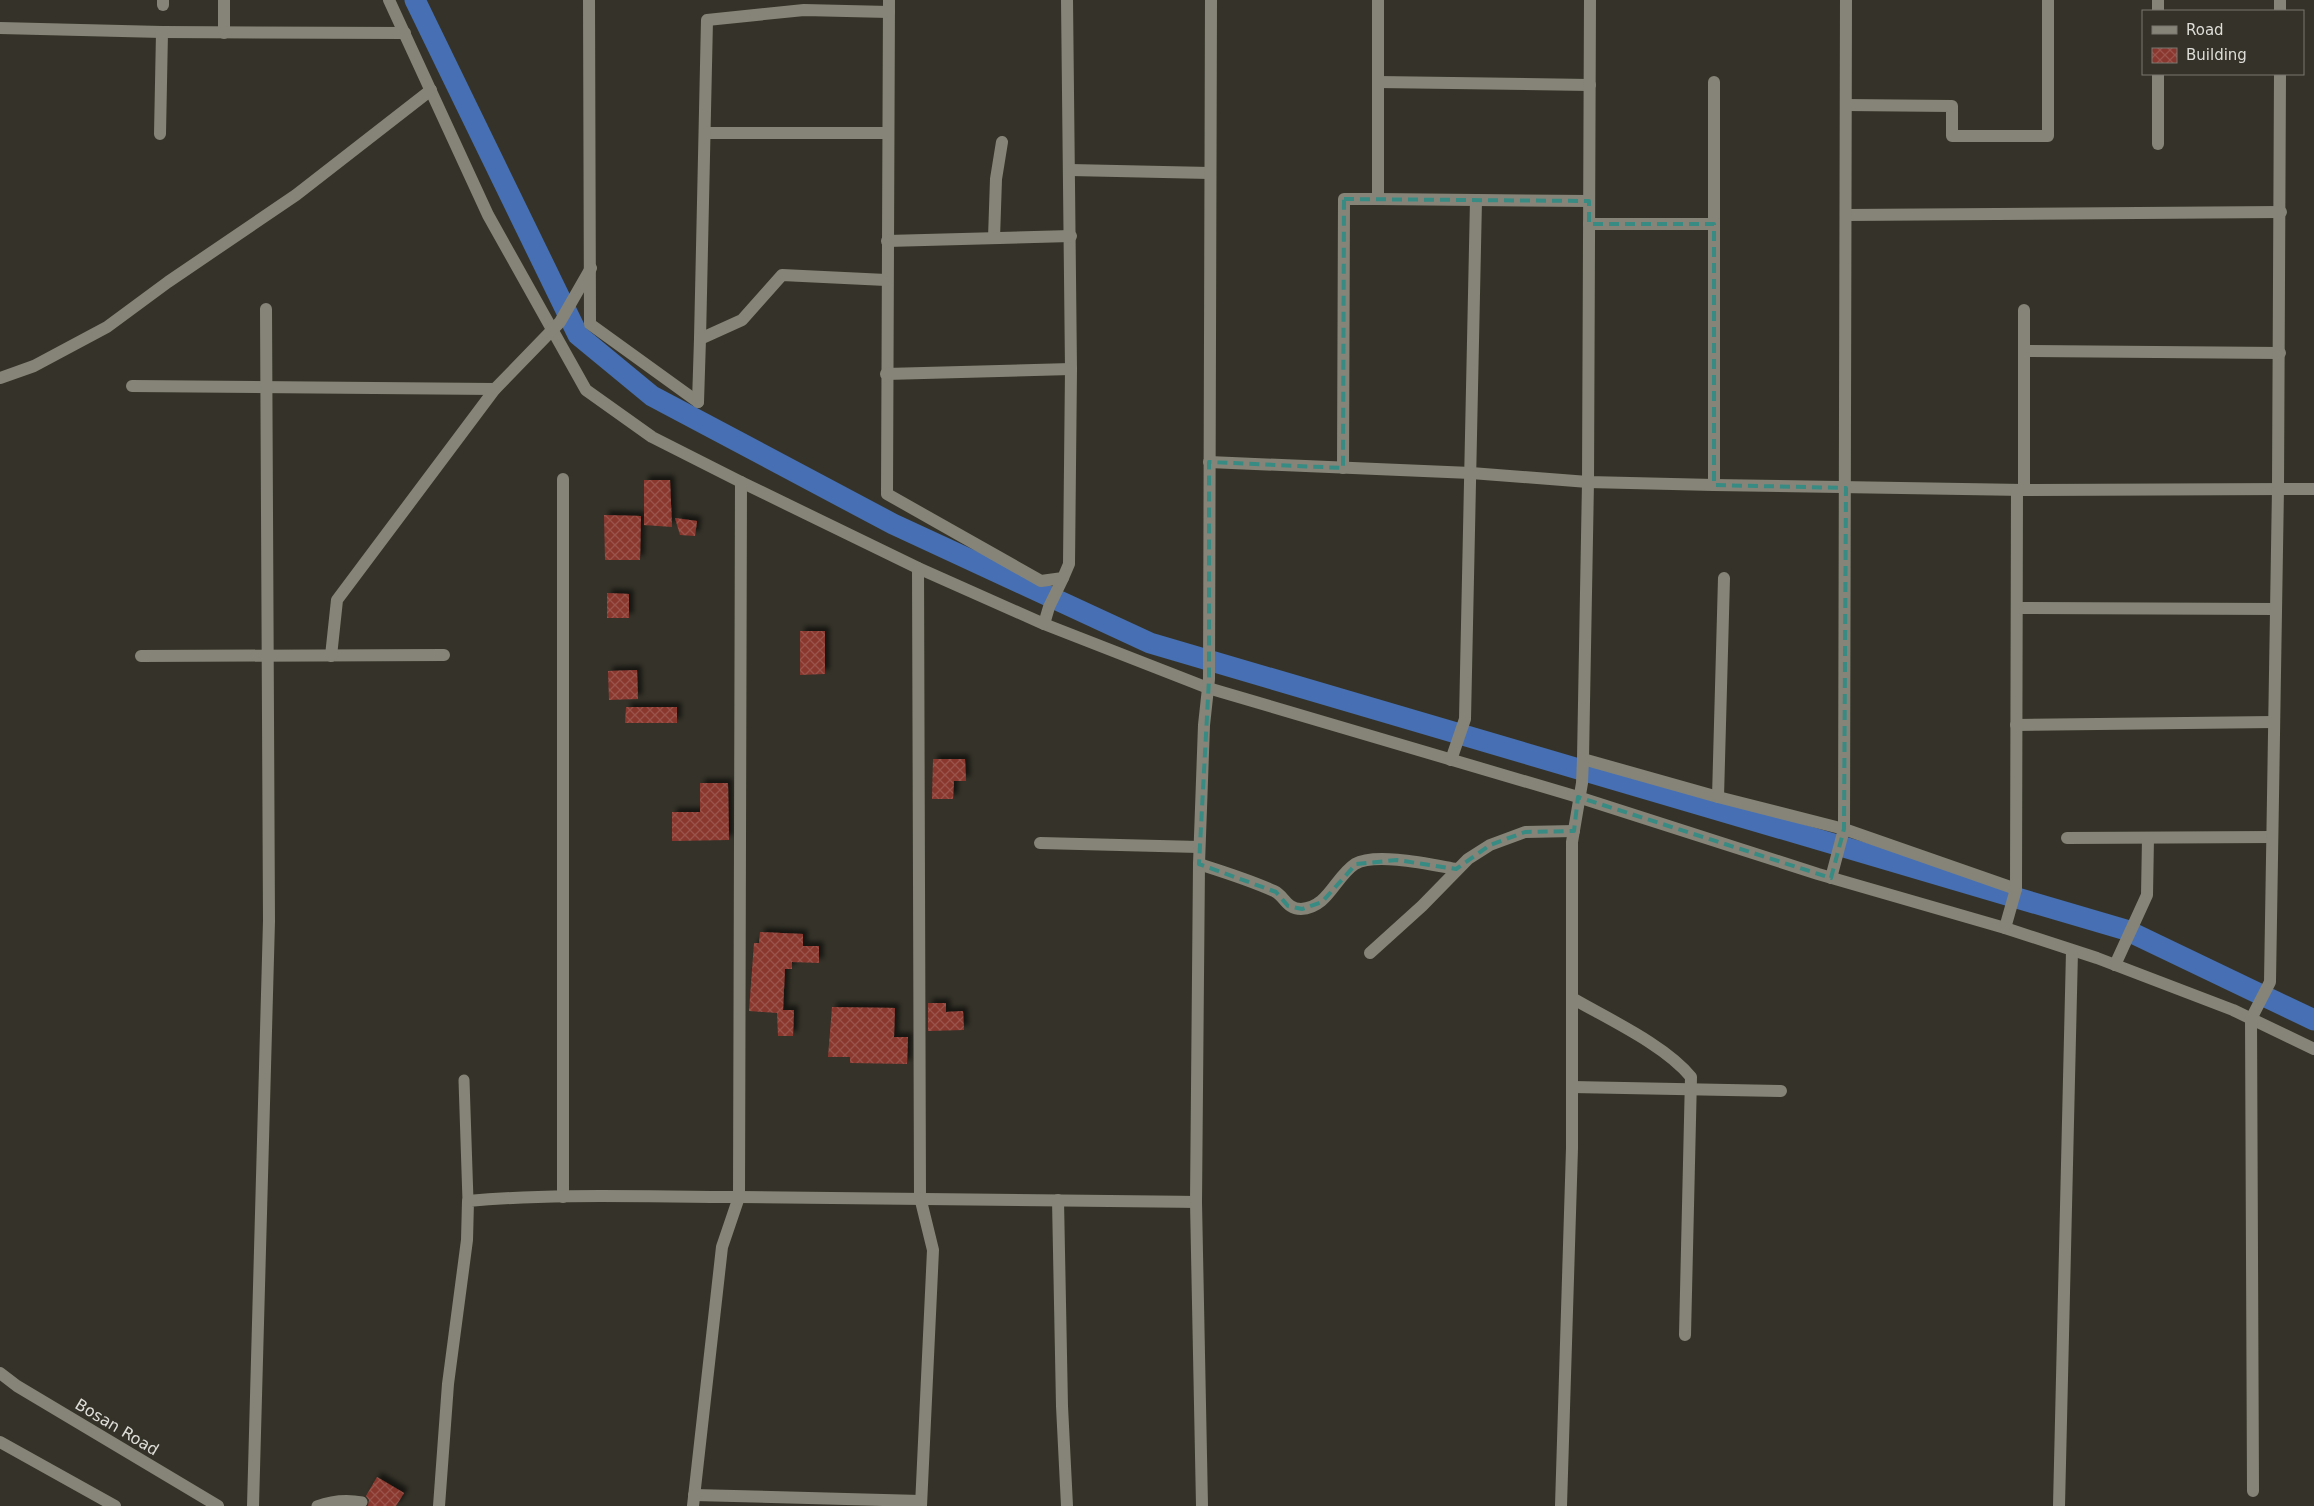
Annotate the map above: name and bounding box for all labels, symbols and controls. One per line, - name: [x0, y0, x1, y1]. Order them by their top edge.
- legend: [2142, 10, 2304, 75]
- text: Road: [2186, 21, 2224, 39]
- text: Building: [2186, 46, 2247, 64]
- street label: Bosan Road: [72, 1395, 162, 1459]

